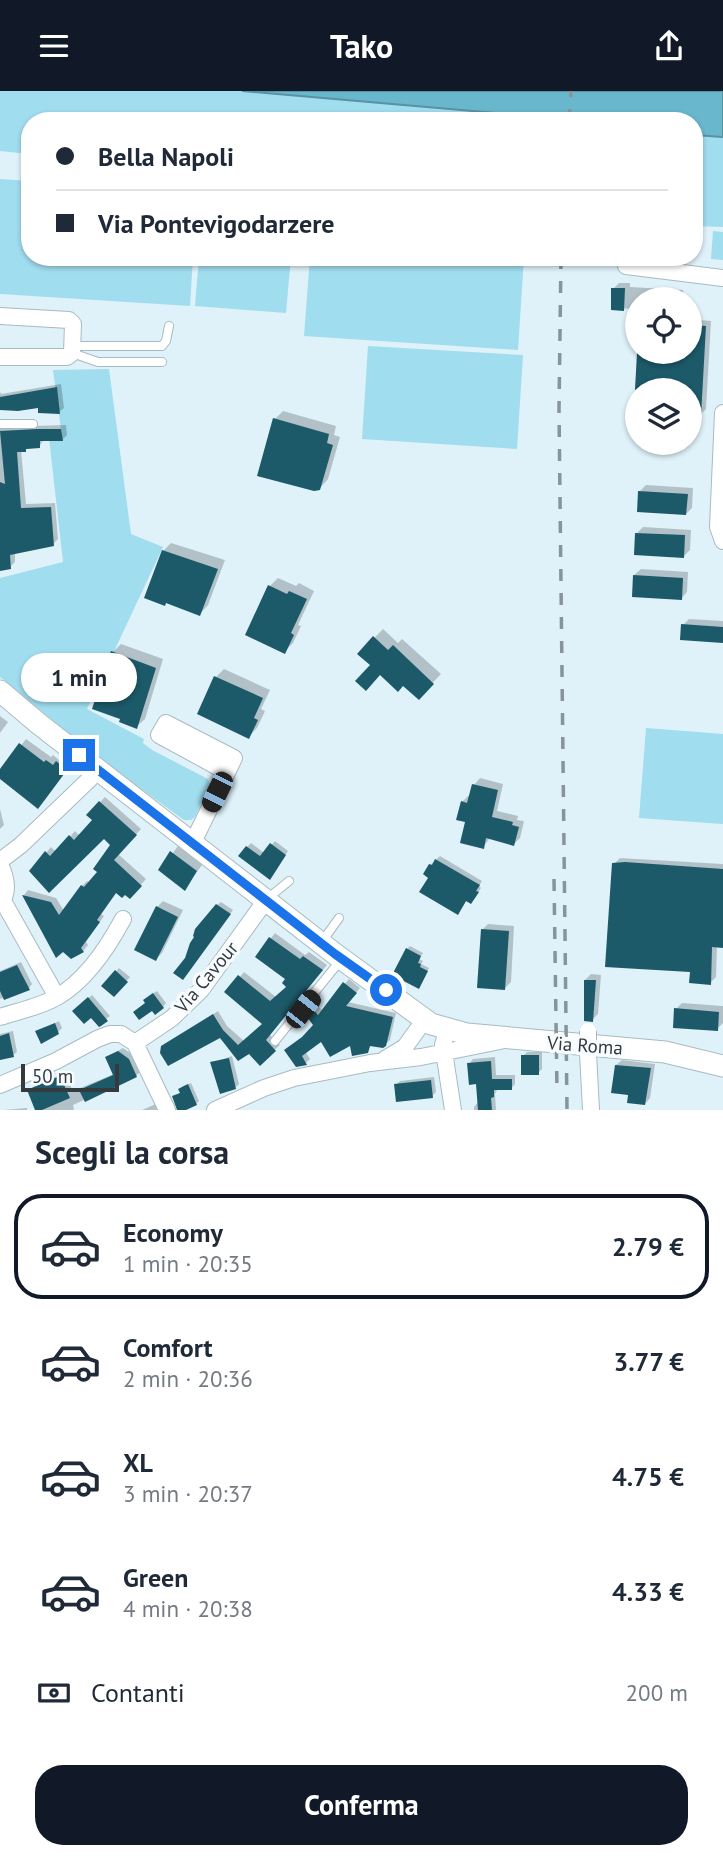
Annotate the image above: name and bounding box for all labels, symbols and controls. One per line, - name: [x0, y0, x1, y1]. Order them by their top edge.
- text: Tako: [330, 25, 393, 67]
- icon: menu: [35, 27, 73, 65]
- icon: share: [650, 27, 688, 65]
- text: Bella Napoli: [98, 140, 234, 173]
- text: Via Pontevigodarzere: [98, 207, 335, 240]
- map controls: [625, 287, 702, 455]
- button: locate: [625, 287, 702, 364]
- button: layers: [625, 378, 702, 455]
- callout: 1 min: [21, 653, 137, 703]
- text: 1 min: [51, 663, 107, 692]
- route end: [63, 739, 95, 771]
- car: [199, 769, 236, 815]
- street label: Via Cavour: [168, 936, 243, 1018]
- route start: [370, 974, 402, 1006]
- car: [282, 986, 325, 1032]
- street label: Via Roma: [545, 1030, 624, 1060]
- scale bar: [21, 1061, 119, 1093]
- text: 50 m: [32, 1064, 73, 1088]
- text: Scegli la corsa: [35, 1131, 229, 1173]
- icon: car: [39, 1215, 102, 1278]
- text: Economy: [123, 1216, 223, 1249]
- text: 2.79 €: [612, 1230, 684, 1263]
- text: 1 min · 20:35: [123, 1249, 253, 1278]
- icon: car: [39, 1330, 102, 1393]
- text: Comfort: [123, 1331, 213, 1364]
- text: 3.77 €: [613, 1345, 684, 1378]
- text: 2 min · 20:36: [123, 1364, 253, 1393]
- icon: car: [39, 1445, 102, 1508]
- text: XL: [123, 1446, 153, 1479]
- text: 4.75 €: [612, 1460, 684, 1493]
- text: 3 min · 20:37: [123, 1479, 253, 1508]
- icon: car: [39, 1560, 102, 1623]
- text: Green: [123, 1561, 188, 1594]
- text: 4.33 €: [612, 1575, 684, 1608]
- text: 4 min · 20:38: [123, 1594, 253, 1623]
- icon: cash: [35, 1674, 73, 1712]
- text: Contanti: [91, 1676, 185, 1709]
- text: 200 m: [626, 1678, 688, 1707]
- button: Conferma: [35, 1765, 688, 1845]

